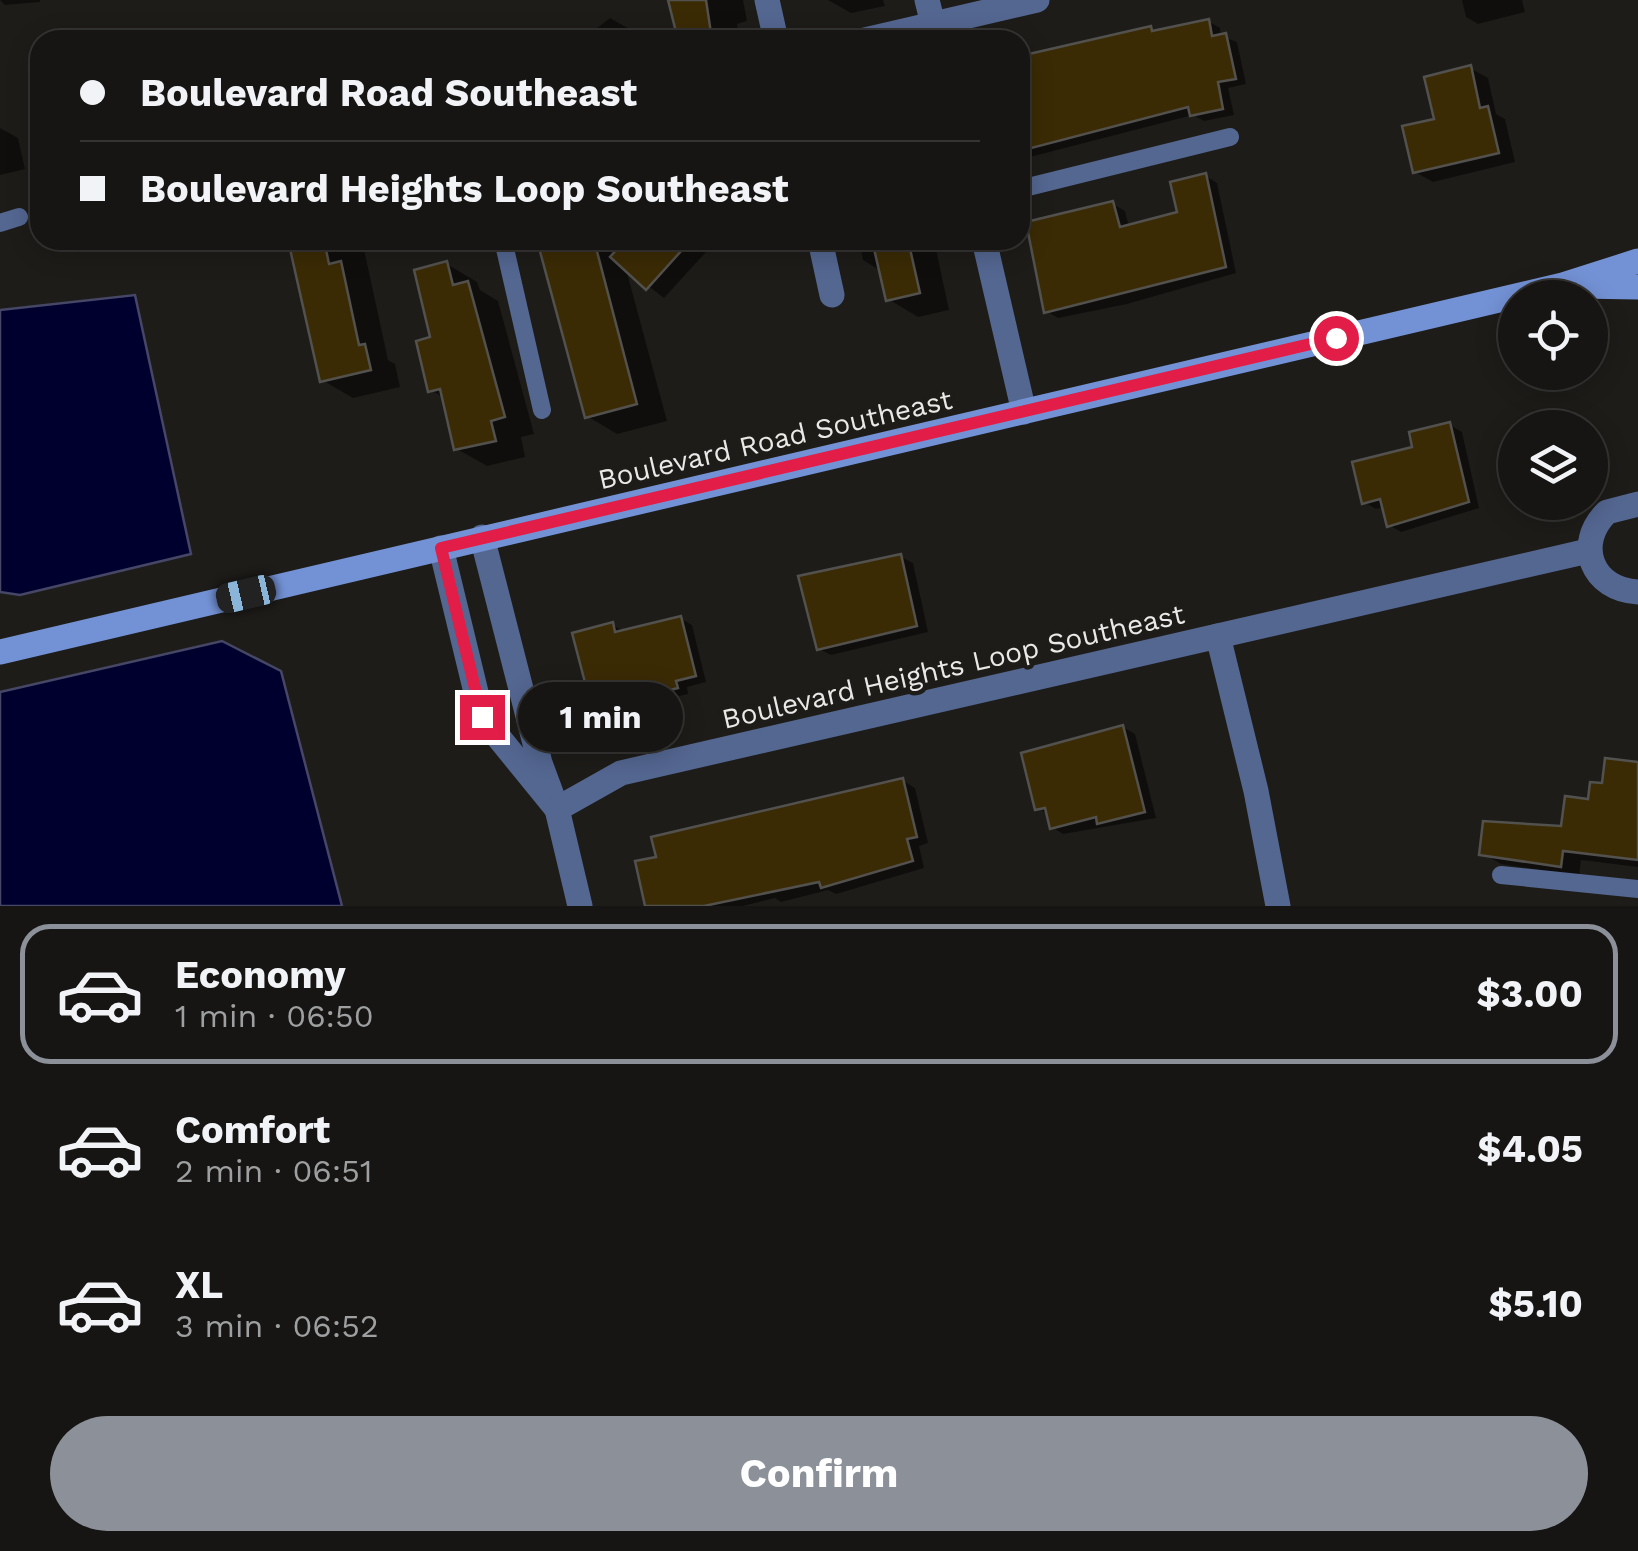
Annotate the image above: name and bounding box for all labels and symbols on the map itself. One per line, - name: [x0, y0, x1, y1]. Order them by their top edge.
- route start: [1314, 316, 1359, 361]
- street label: Boulevard Road Southeast: [595, 383, 956, 496]
- car: [213, 573, 279, 615]
- street label: Boulevard Heights Loop Southeast: [719, 597, 1188, 736]
- callout: 1 min: [517, 682, 682, 752]
- route end: [460, 695, 505, 740]

